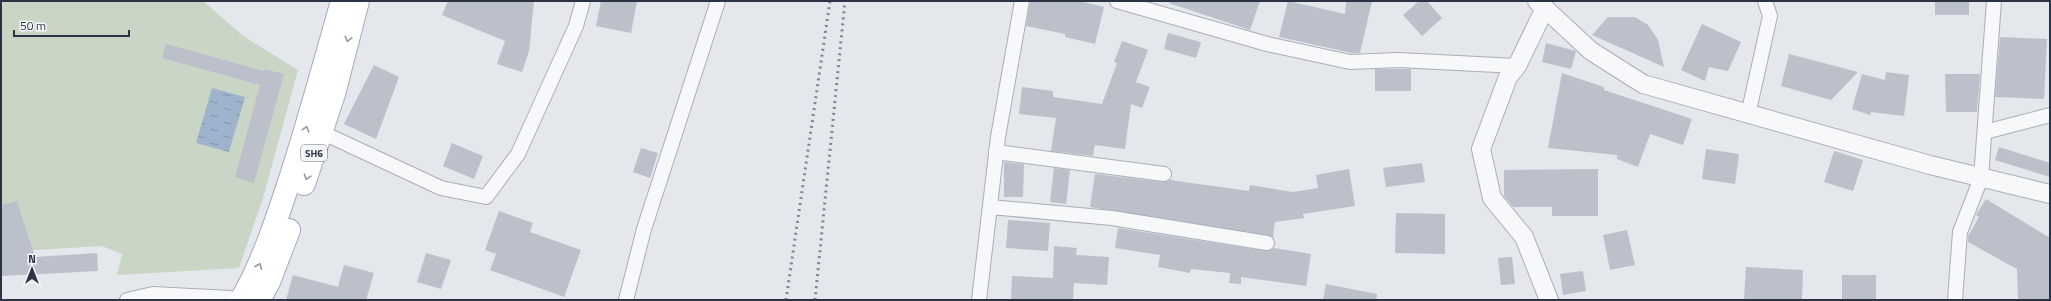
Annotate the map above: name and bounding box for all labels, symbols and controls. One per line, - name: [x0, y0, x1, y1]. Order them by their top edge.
- scale bar: [14, 12, 129, 38]
- text: 50 m: [20, 16, 46, 35]
- one-way arrow: [344, 35, 353, 42]
- one-way arrow: [301, 126, 310, 133]
- road number: SH6: [301, 145, 327, 161]
- one-way arrow: [303, 173, 311, 180]
- north arrow: [12, 249, 52, 289]
- text: N: [28, 251, 36, 267]
- one-way arrow: [254, 262, 262, 269]

